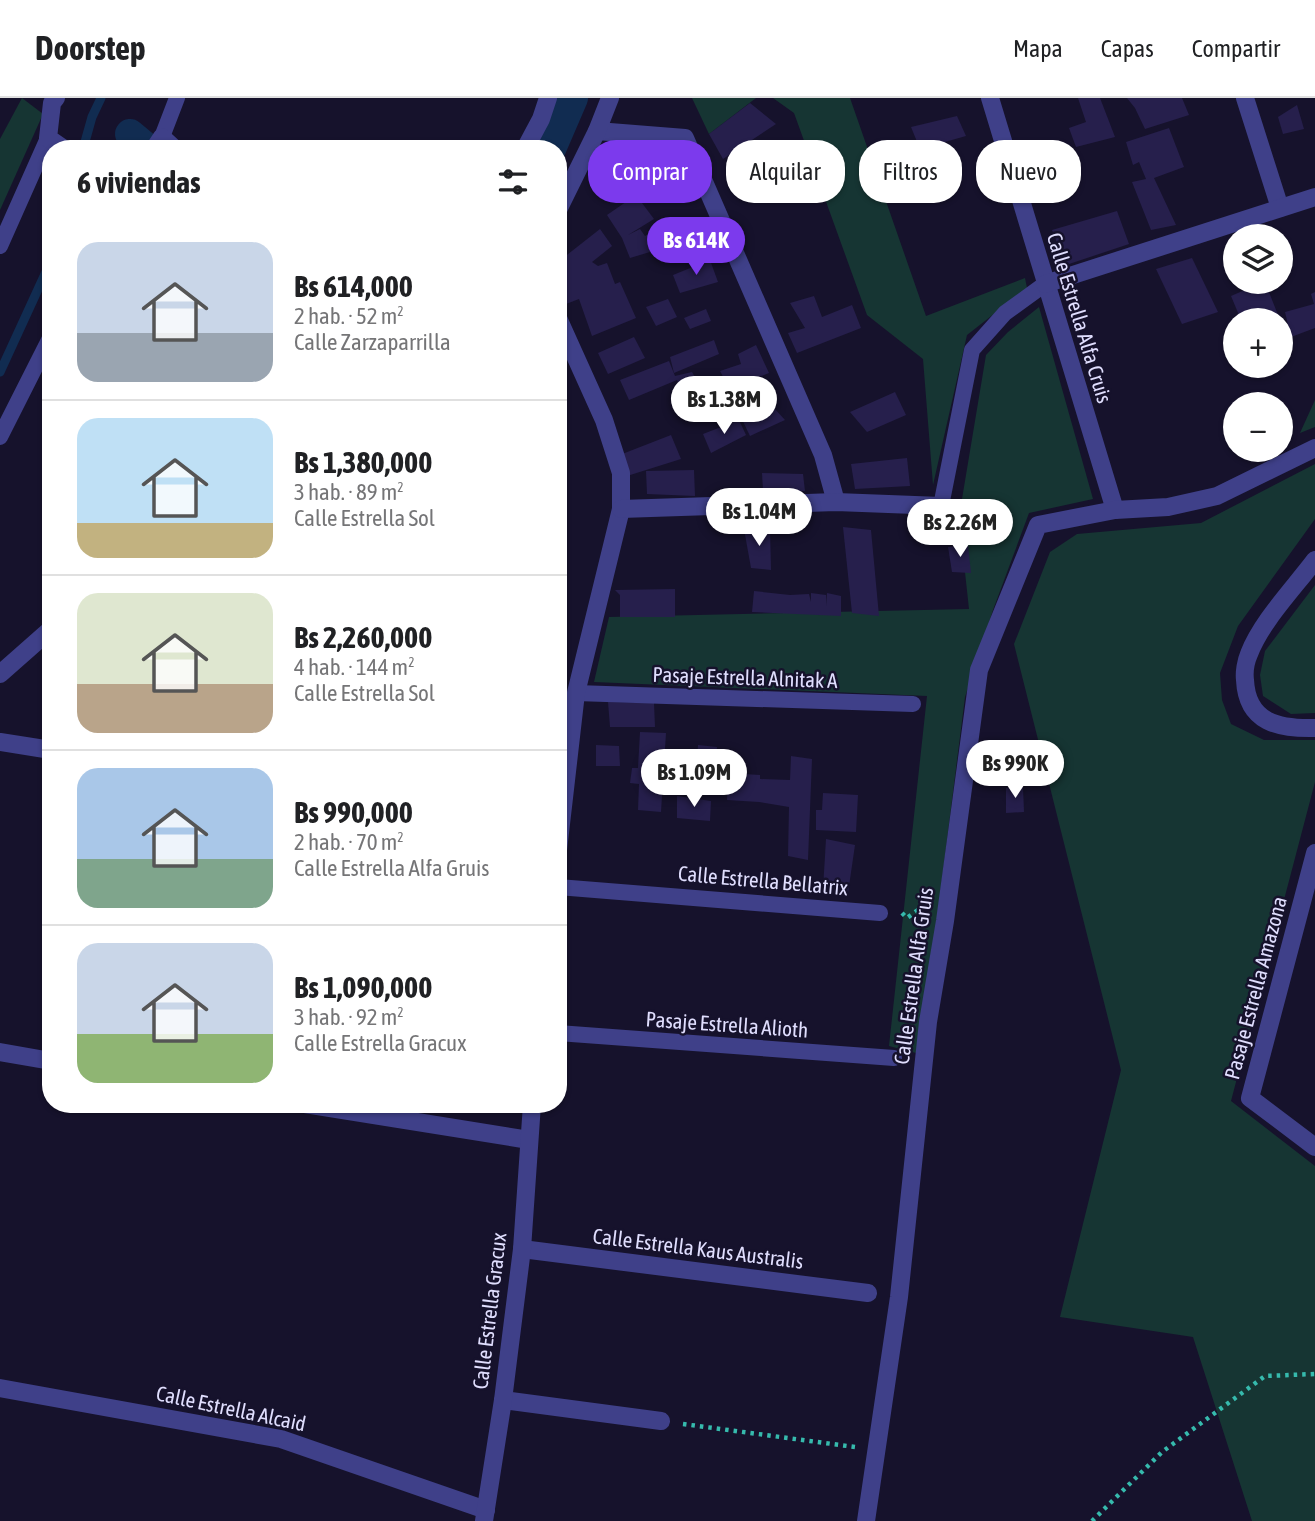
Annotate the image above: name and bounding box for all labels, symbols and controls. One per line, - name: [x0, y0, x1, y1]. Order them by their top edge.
- text: Doorstep: [35, 29, 146, 67]
- text: Mapa: [1013, 35, 1063, 62]
- text: Capas: [1101, 35, 1154, 62]
- text: Compartir: [1192, 35, 1280, 62]
- chip: Comprar: [588, 140, 712, 203]
- chip: Alquilar: [726, 140, 845, 203]
- chip: Filtros: [859, 140, 962, 203]
- chip: Nuevo: [976, 140, 1081, 203]
- icon: filters: [494, 163, 532, 201]
- text: 6 viviendas: [77, 165, 201, 199]
- pin: Bs 614K: [631, 218, 761, 277]
- map controls: [1223, 224, 1293, 462]
- button: layers: [1223, 224, 1293, 294]
- text: Bs 614K: [663, 227, 729, 253]
- street label: Calle Estrella Alfa Cruis: [1043, 230, 1117, 406]
- text: Bs 614,000: [294, 269, 413, 303]
- icon: home: [133, 270, 217, 354]
- text: 2 hab. · 52 m²: [294, 303, 404, 329]
- button: +: [1223, 308, 1293, 378]
- text: Calle Zarzaparrilla: [294, 329, 451, 355]
- pin: Bs 1.38M: [652, 376, 796, 436]
- text: Bs 1.38M: [687, 386, 761, 412]
- button: −: [1223, 392, 1293, 462]
- text: Bs 1,380,000: [294, 445, 432, 479]
- icon: home: [133, 446, 217, 530]
- text: 3 hab. · 89 m²: [294, 479, 404, 505]
- pin: Bs 1.04M: [687, 489, 831, 548]
- text: Bs 1.04M: [722, 498, 796, 524]
- pin: Bs 2.26M: [888, 500, 1032, 559]
- text: Calle Estrella Sol: [294, 505, 435, 531]
- text: Bs 2.26M: [923, 509, 997, 535]
- text: Bs 2,260,000: [294, 620, 432, 654]
- icon: home: [133, 621, 217, 705]
- text: 4 hab. · 144 m²: [294, 654, 415, 680]
- street label: Pasaje Estrella Alnitak A: [652, 662, 839, 692]
- text: Calle Estrella Sol: [294, 680, 435, 706]
- pin: Bs 990K: [950, 740, 1080, 800]
- pin: Bs 1.09M: [622, 750, 766, 809]
- text: Bs 990K: [982, 750, 1048, 776]
- text: Bs 1.09M: [657, 759, 731, 785]
- text: Bs 990,000: [294, 795, 413, 829]
- icon: home: [133, 796, 217, 880]
- text: 2 hab. · 70 m²: [294, 829, 404, 855]
- text: Calle Estrella Alfa Gruis: [294, 855, 489, 881]
- street label: Calle Estrella Bellatrix: [677, 861, 850, 899]
- street label: Calle Estrella Alfa Gruis: [889, 886, 937, 1066]
- street label: Pasaje Estrella Amazona: [1219, 894, 1291, 1082]
- text: Bs 1,090,000: [294, 970, 432, 1004]
- icon: home: [133, 971, 217, 1055]
- text: 3 hab. · 92 m²: [294, 1004, 404, 1030]
- street label: Pasaje Estrella Alioth: [645, 1006, 809, 1042]
- text: Calle Estrella Gracux: [294, 1030, 467, 1056]
- street label: Calle Estrella Kaus Australis: [592, 1223, 805, 1273]
- street label: Calle Estrella Gracux: [467, 1231, 511, 1391]
- street label: Calle Estrella Alcaid: [154, 1380, 308, 1436]

